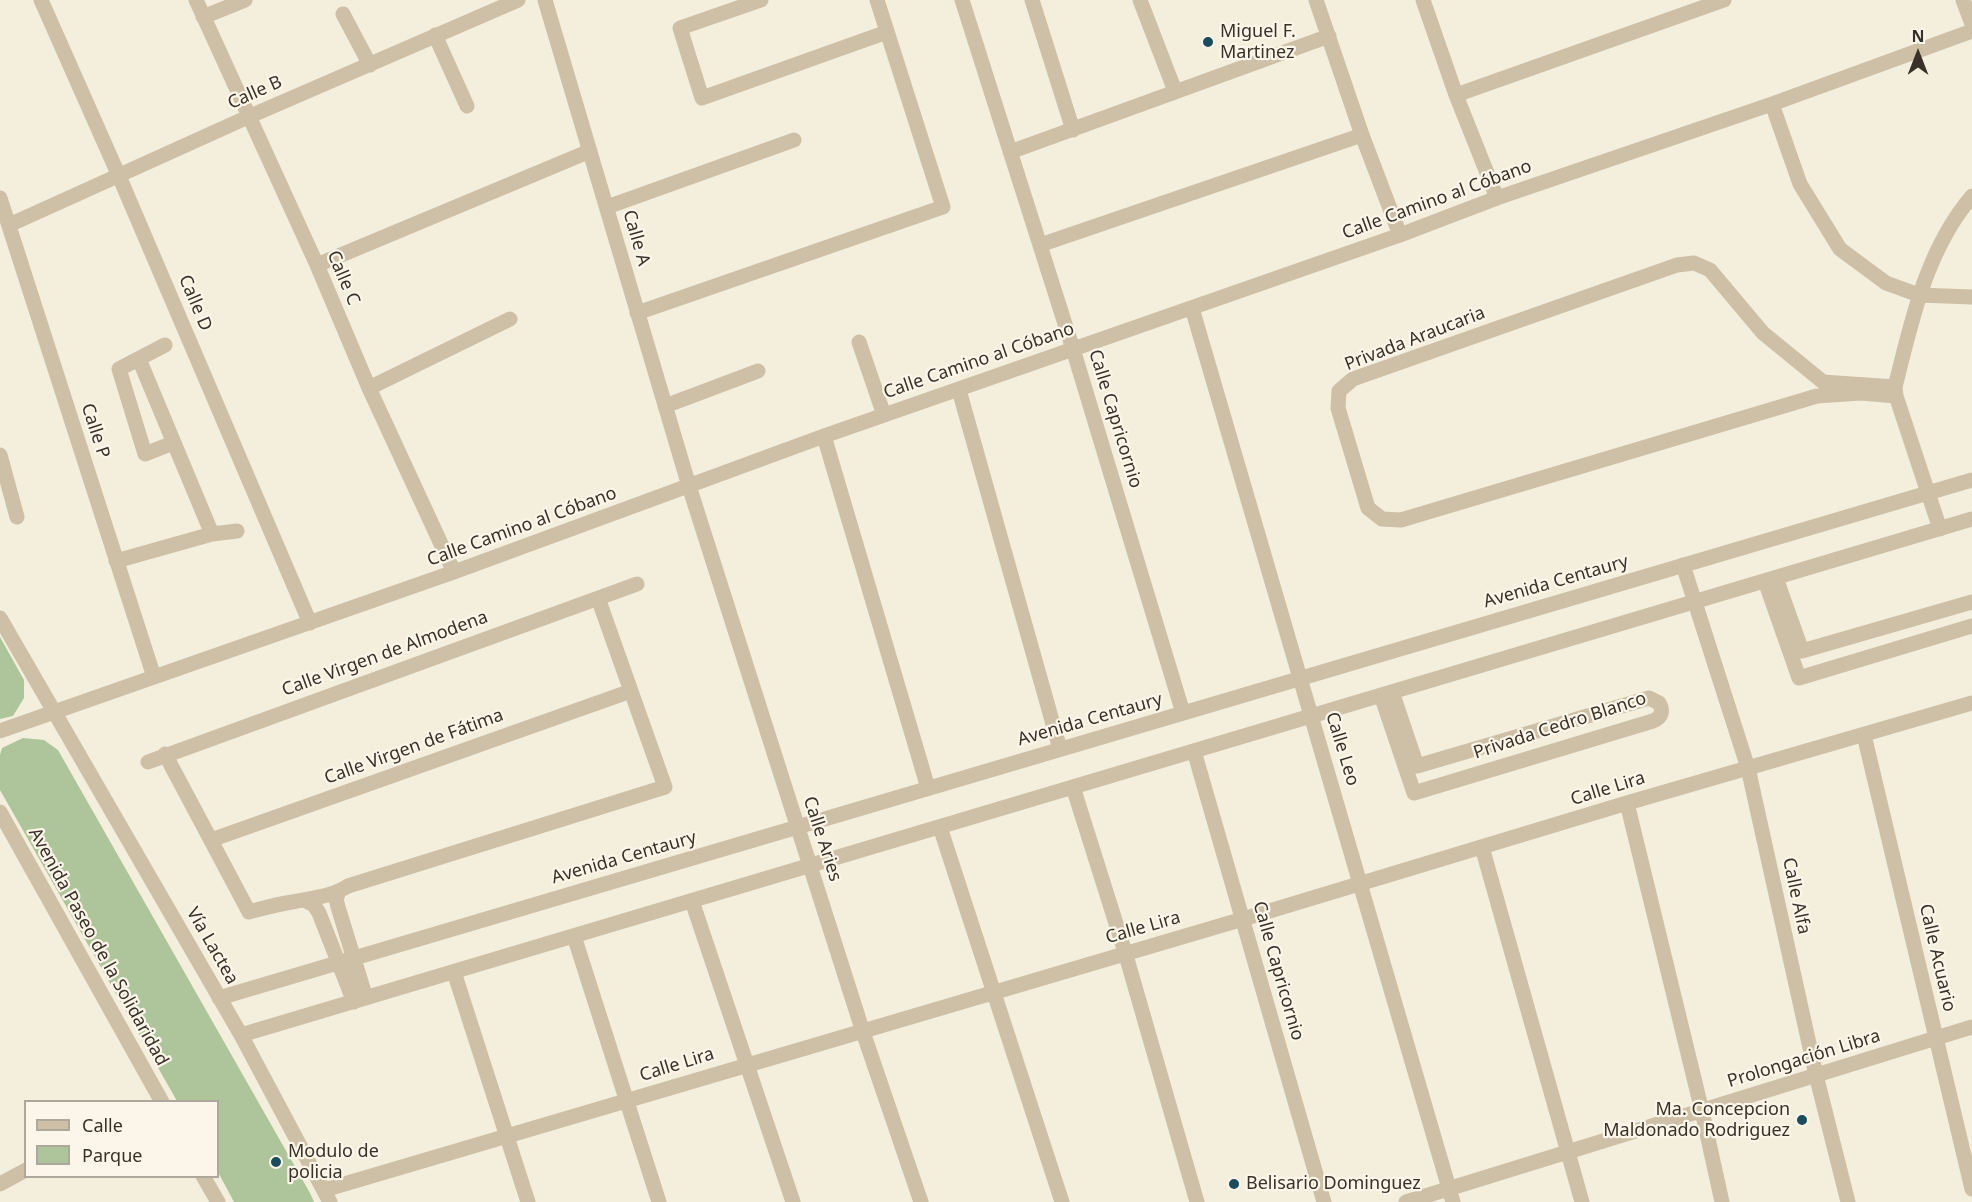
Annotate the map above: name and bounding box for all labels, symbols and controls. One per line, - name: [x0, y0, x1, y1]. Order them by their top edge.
- place label: Miguel F. Martinez: [1220, 21, 1296, 63]
- north arrow: [1888, 24, 1948, 84]
- text: N: [1911, 25, 1925, 47]
- marker: Miguel F. Martinez: [1201, 35, 1215, 49]
- street label: Calle B: [224, 71, 286, 115]
- street label: Calle Camino al Cóbano: [1339, 156, 1535, 244]
- street label: Calle A: [618, 208, 654, 268]
- street label: Calle C: [322, 248, 364, 308]
- street label: Calle D: [174, 272, 216, 334]
- street label: Privada Araucaria: [1342, 302, 1488, 376]
- street label: Calle Camino al Cóbano: [881, 318, 1077, 404]
- street label: Calle Capricornio: [1084, 347, 1146, 491]
- street label: Calle P: [76, 401, 114, 461]
- street label: Calle Camino al Cóbano: [424, 483, 620, 571]
- street label: Avenida Centaury: [1481, 551, 1631, 613]
- street label: Calle Virgen de Almodena: [279, 607, 491, 701]
- street label: Privada Cedro Blanco: [1471, 688, 1649, 764]
- street label: Avenida Centaury: [1015, 689, 1165, 751]
- street label: Calle Virgen de Fátima: [322, 705, 506, 789]
- street label: Calle Leo: [1321, 709, 1363, 789]
- street label: Calle Lira: [1568, 767, 1648, 811]
- street label: Calle Aries: [798, 794, 846, 884]
- street label: Avenida Paseo de la Solidaridad: [23, 824, 173, 1070]
- street label: Avenida Centaury: [549, 827, 699, 889]
- street label: Calle Alfa: [1777, 856, 1815, 936]
- street label: Calle Capricornio: [1248, 899, 1308, 1043]
- street label: Calle Acuario: [1914, 902, 1960, 1014]
- street label: Vía Lactea: [181, 904, 243, 988]
- street label: Calle Lira: [1103, 907, 1183, 949]
- street label: Prolongación Libra: [1725, 1025, 1883, 1093]
- street label: Calle Lira: [637, 1043, 717, 1087]
- place label: Ma. Concepcion Maldonado Rodriguez: [1603, 1099, 1790, 1142]
- legend: [24, 1100, 219, 1178]
- text: Calle: [82, 1113, 123, 1137]
- marker: Ma. Concepcion Maldonado Rodriguez: [1795, 1113, 1809, 1127]
- place label: Modulo de policia: [288, 1141, 379, 1184]
- text: Parque: [82, 1143, 142, 1167]
- marker: Modulo de policia: [269, 1155, 283, 1169]
- place label: Belisario Dominguez: [1246, 1173, 1421, 1195]
- marker: Belisario Dominguez: [1227, 1177, 1241, 1191]

